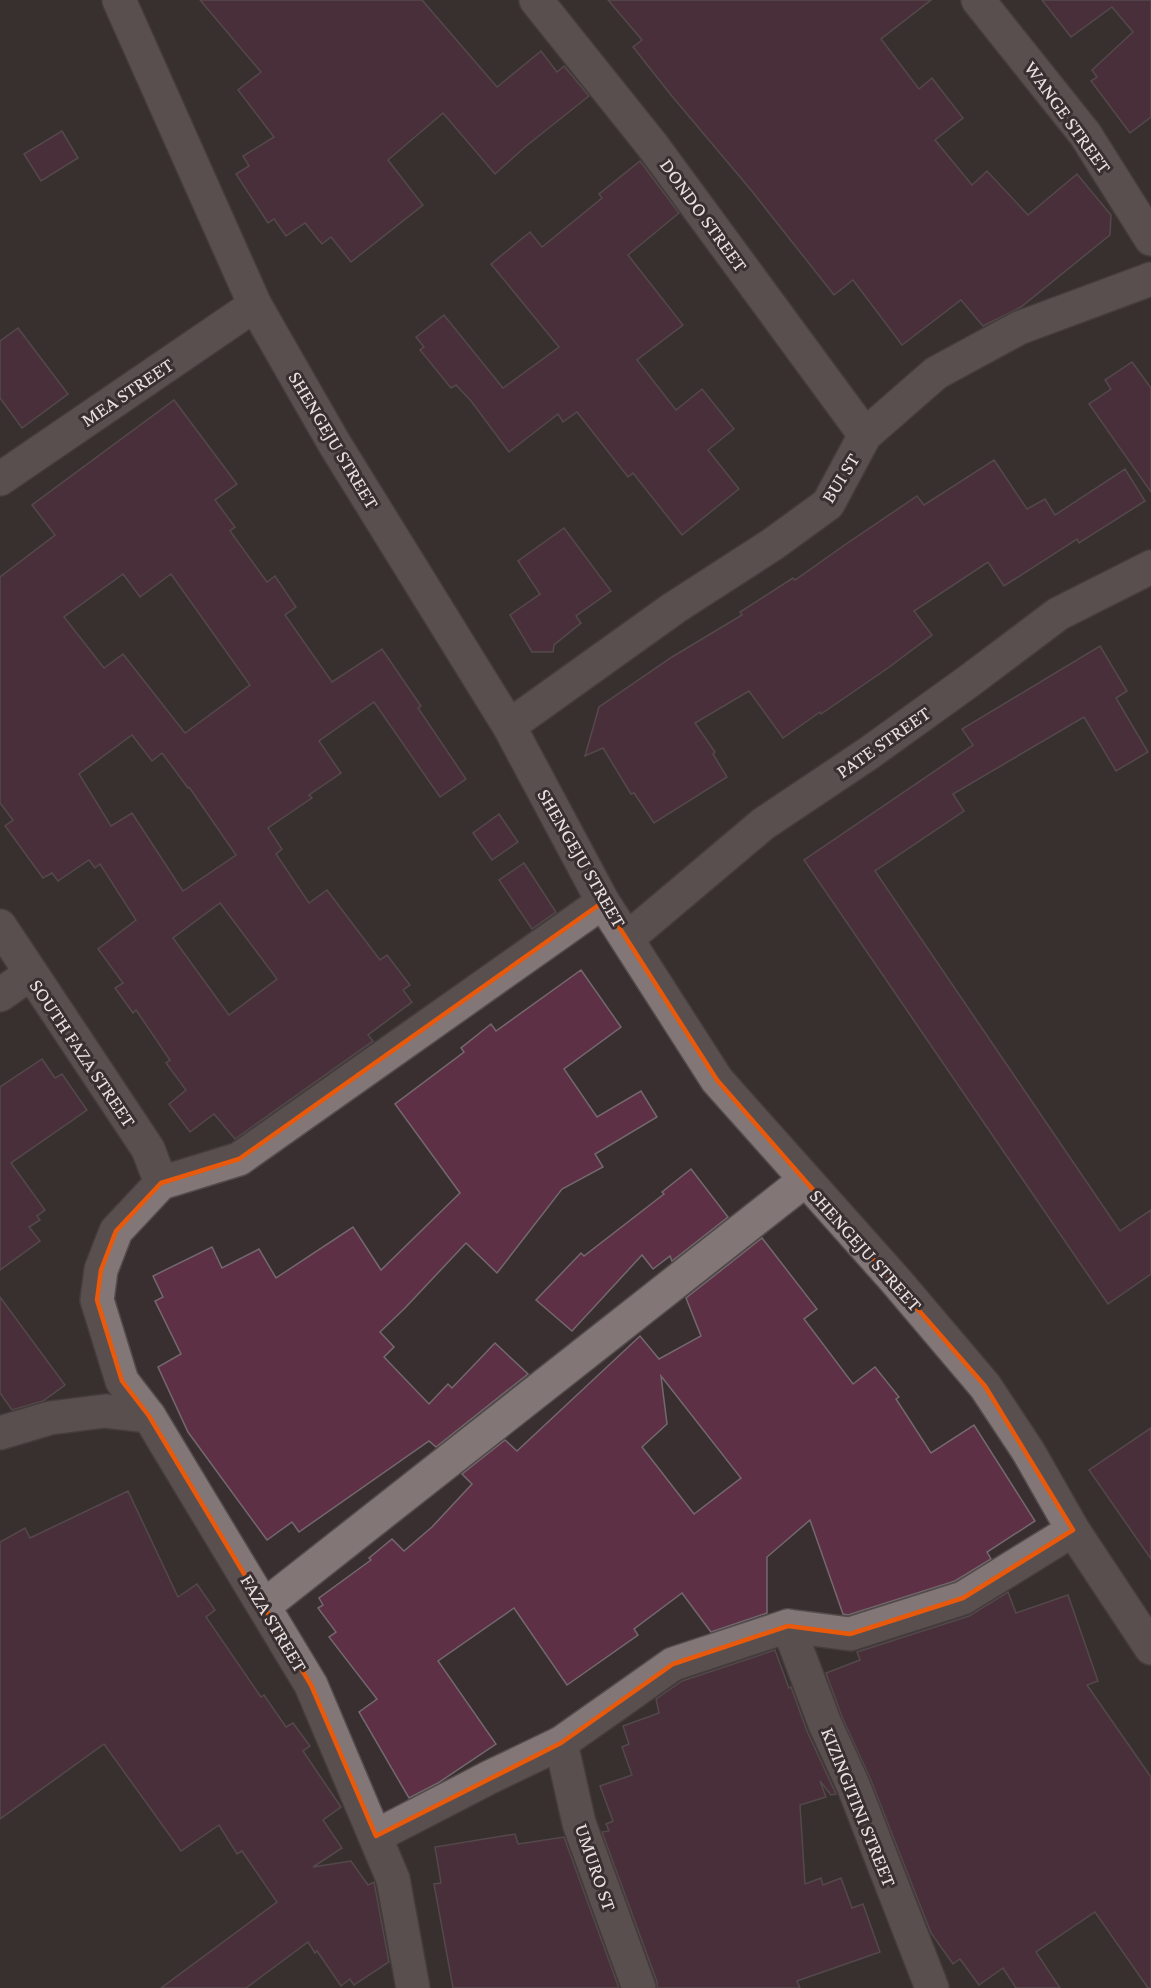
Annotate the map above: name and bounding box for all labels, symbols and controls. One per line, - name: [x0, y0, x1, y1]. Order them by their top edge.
- street label: WANGE STREET: [1020, 57, 1116, 177]
- street label: DONDO STREET: [656, 154, 752, 276]
- street label: MEA STREET: [77, 353, 177, 431]
- street label: SHENGEJU STREET: [283, 367, 384, 513]
- street label: BUI ST: [816, 449, 864, 507]
- street label: PATE STREET: [832, 702, 934, 782]
- street label: SHENGEJU STREET: [532, 785, 631, 932]
- street label: SOUTH FAZA STREET: [25, 975, 141, 1131]
- street label: SHENGEJU STREET: [805, 1184, 927, 1316]
- street label: FAZA STREET: [236, 1570, 312, 1676]
- street label: KIZINGITINI STREET: [817, 1724, 901, 1890]
- street label: UMURO ST: [571, 1821, 621, 1914]

